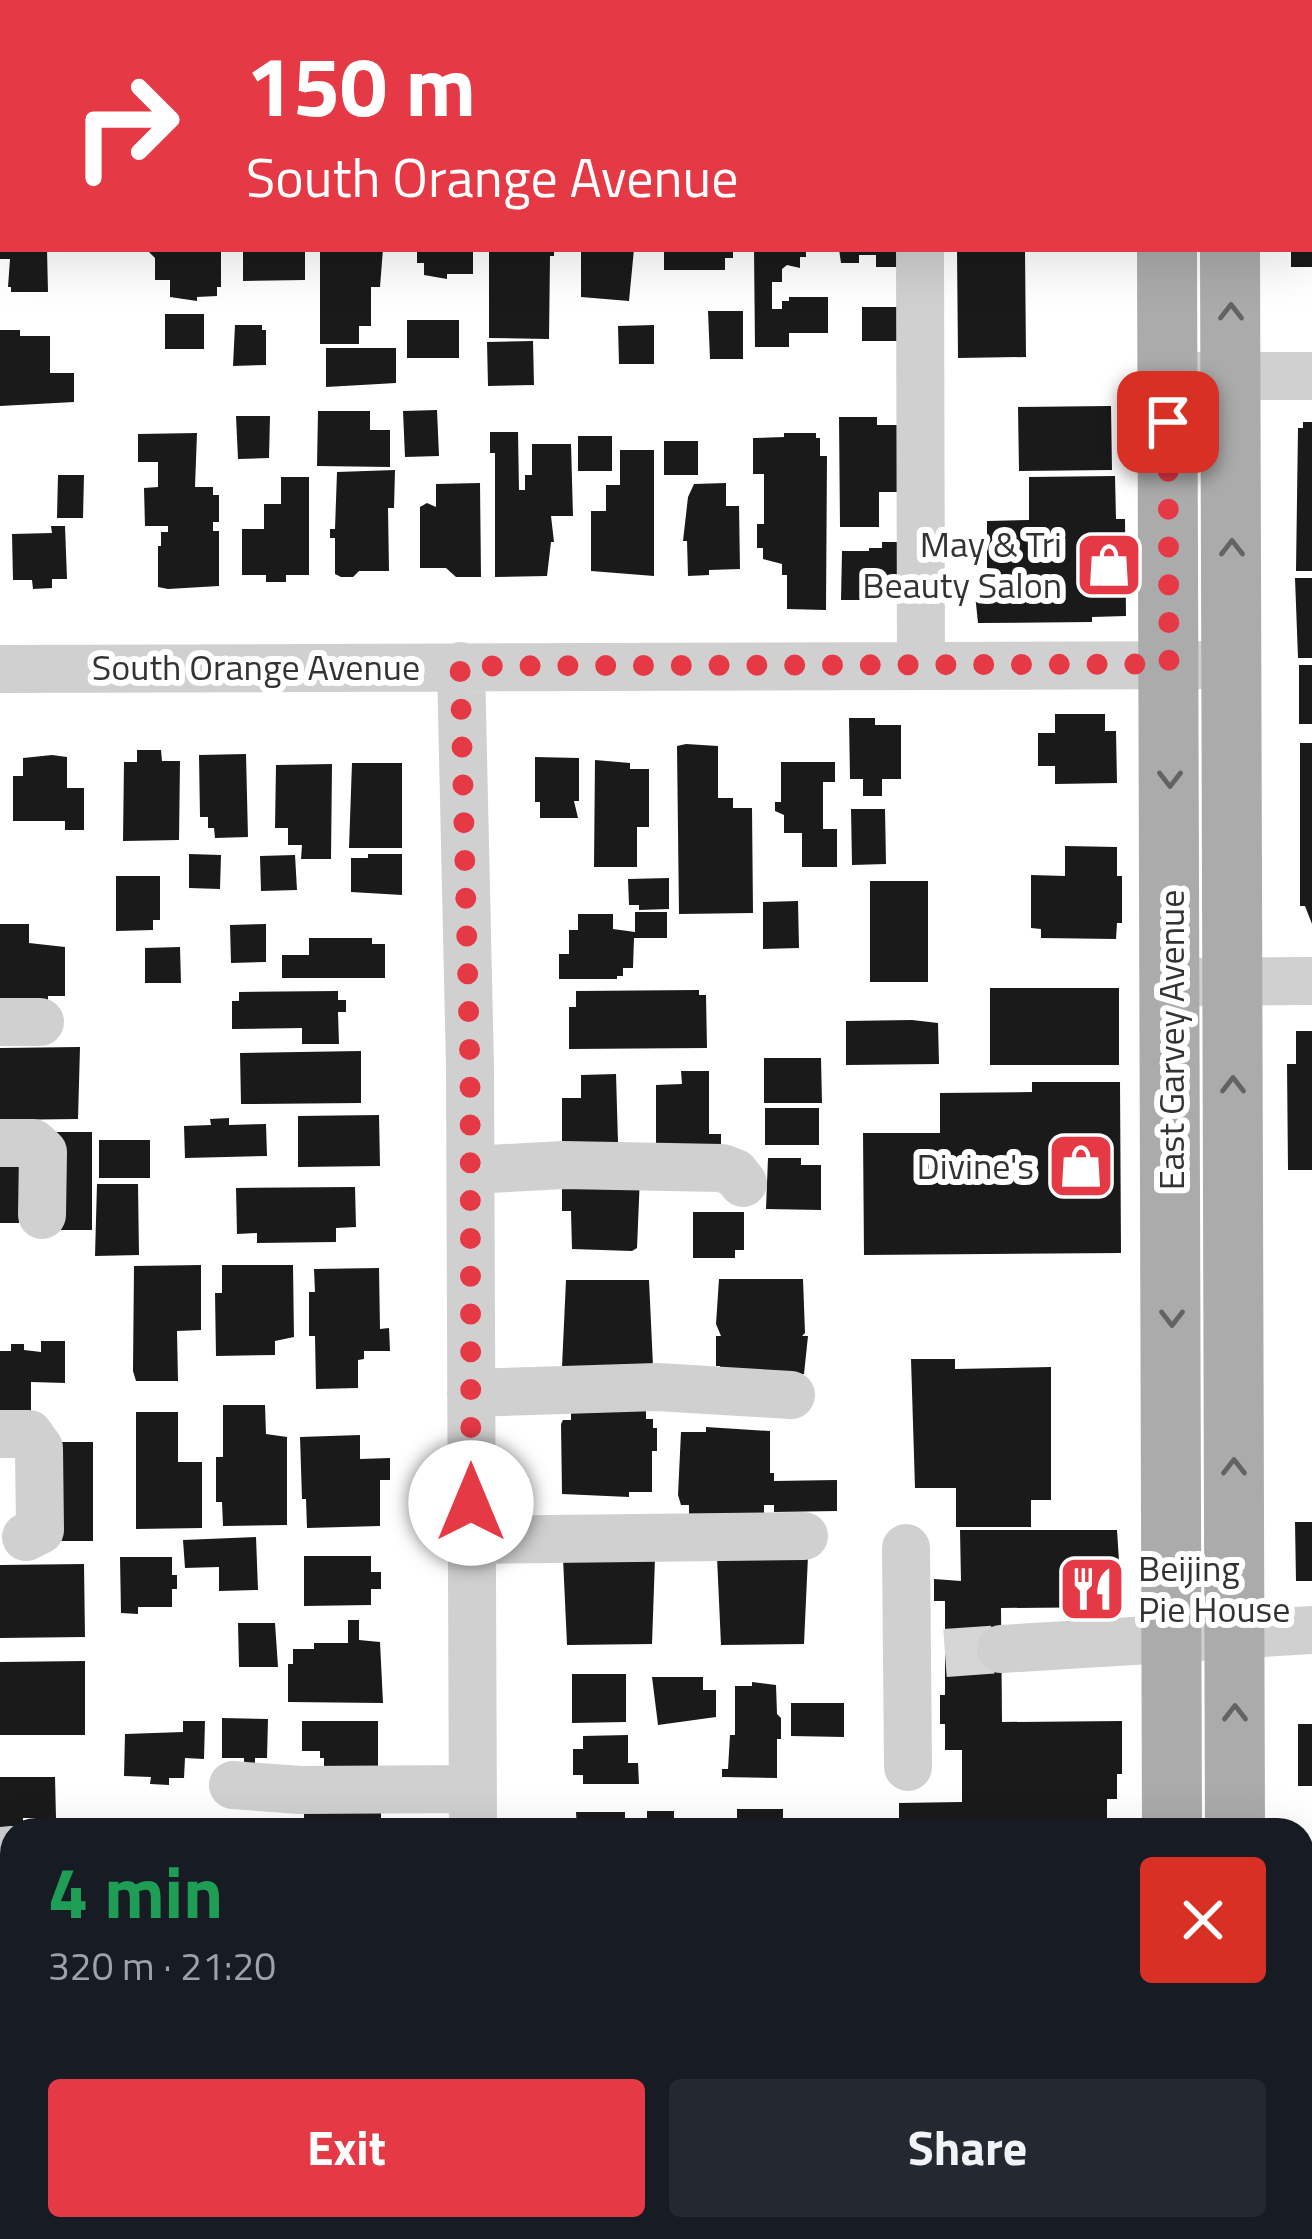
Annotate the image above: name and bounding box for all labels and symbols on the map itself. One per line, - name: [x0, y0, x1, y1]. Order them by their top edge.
- one-way arrow: [1218, 302, 1244, 320]
- pin: [1117, 371, 1219, 473]
- place label: May & Tri Beauty Salon: [862, 516, 1062, 612]
- shop icon: May & Tri Beauty Salon: [1074, 530, 1144, 600]
- one-way arrow: [1219, 538, 1245, 557]
- street label: South Orange Avenue: [92, 639, 420, 694]
- one-way arrow: [1157, 771, 1183, 789]
- street label: East Garvey Avenue: [1143, 890, 1198, 1190]
- one-way arrow: [1220, 1075, 1246, 1093]
- shop icon: Divine's: [1046, 1131, 1116, 1201]
- place label: Divine's: [917, 1138, 1034, 1193]
- one-way arrow: [1159, 1310, 1185, 1328]
- position arrow: [408, 1440, 534, 1566]
- one-way arrow: [1221, 1457, 1247, 1475]
- place label: Beijing Pie House: [1138, 1540, 1291, 1636]
- restaurant icon: Beijing Pie House: [1057, 1554, 1127, 1624]
- one-way arrow: [1222, 1703, 1248, 1721]

